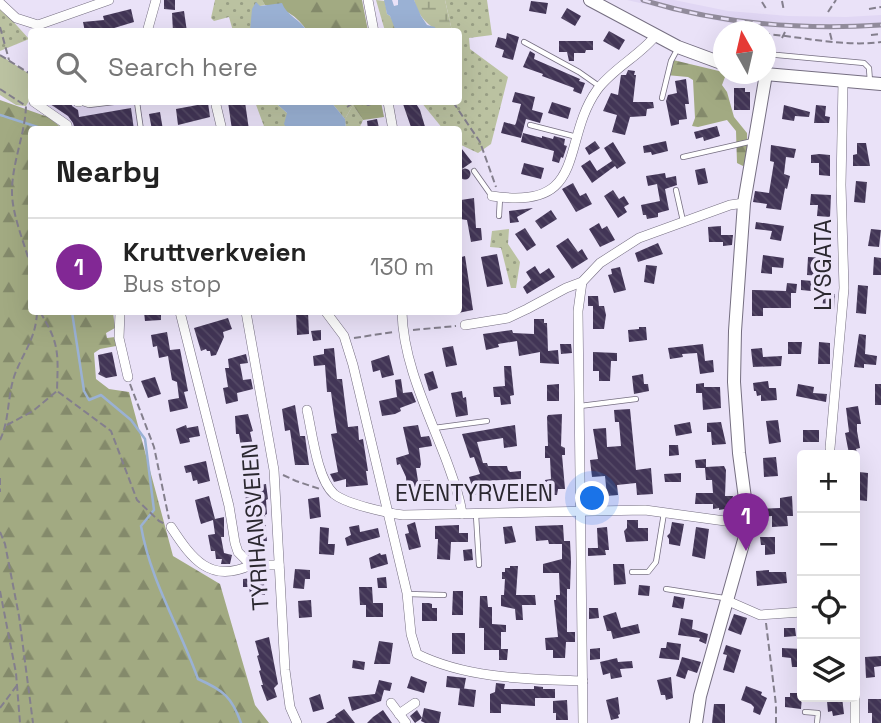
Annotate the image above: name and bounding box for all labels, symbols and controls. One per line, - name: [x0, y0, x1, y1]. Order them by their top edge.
- north arrow: [713, 21, 776, 84]
- search box: [28, 28, 462, 105]
- icon: search: [52, 48, 90, 86]
- text: Search here: [108, 50, 258, 84]
- text: Nearby: [56, 152, 160, 191]
- street label: LYSGATA: [808, 219, 838, 311]
- text: Kruttverkveien: [123, 235, 307, 269]
- text: 1: [74, 252, 84, 282]
- text: 130 m: [370, 252, 434, 282]
- text: Bus stop: [123, 269, 221, 299]
- street label: TYRIHANSVEIEN: [234, 442, 276, 612]
- map controls: [797, 450, 860, 702]
- button: +: [797, 450, 860, 513]
- street label: EVENTYRVEIEN: [395, 478, 553, 508]
- your location: [575, 481, 609, 515]
- pin: 1: [723, 493, 769, 551]
- button: −: [797, 513, 860, 576]
- button: locate: [797, 576, 860, 639]
- button: layers: [797, 639, 860, 702]

